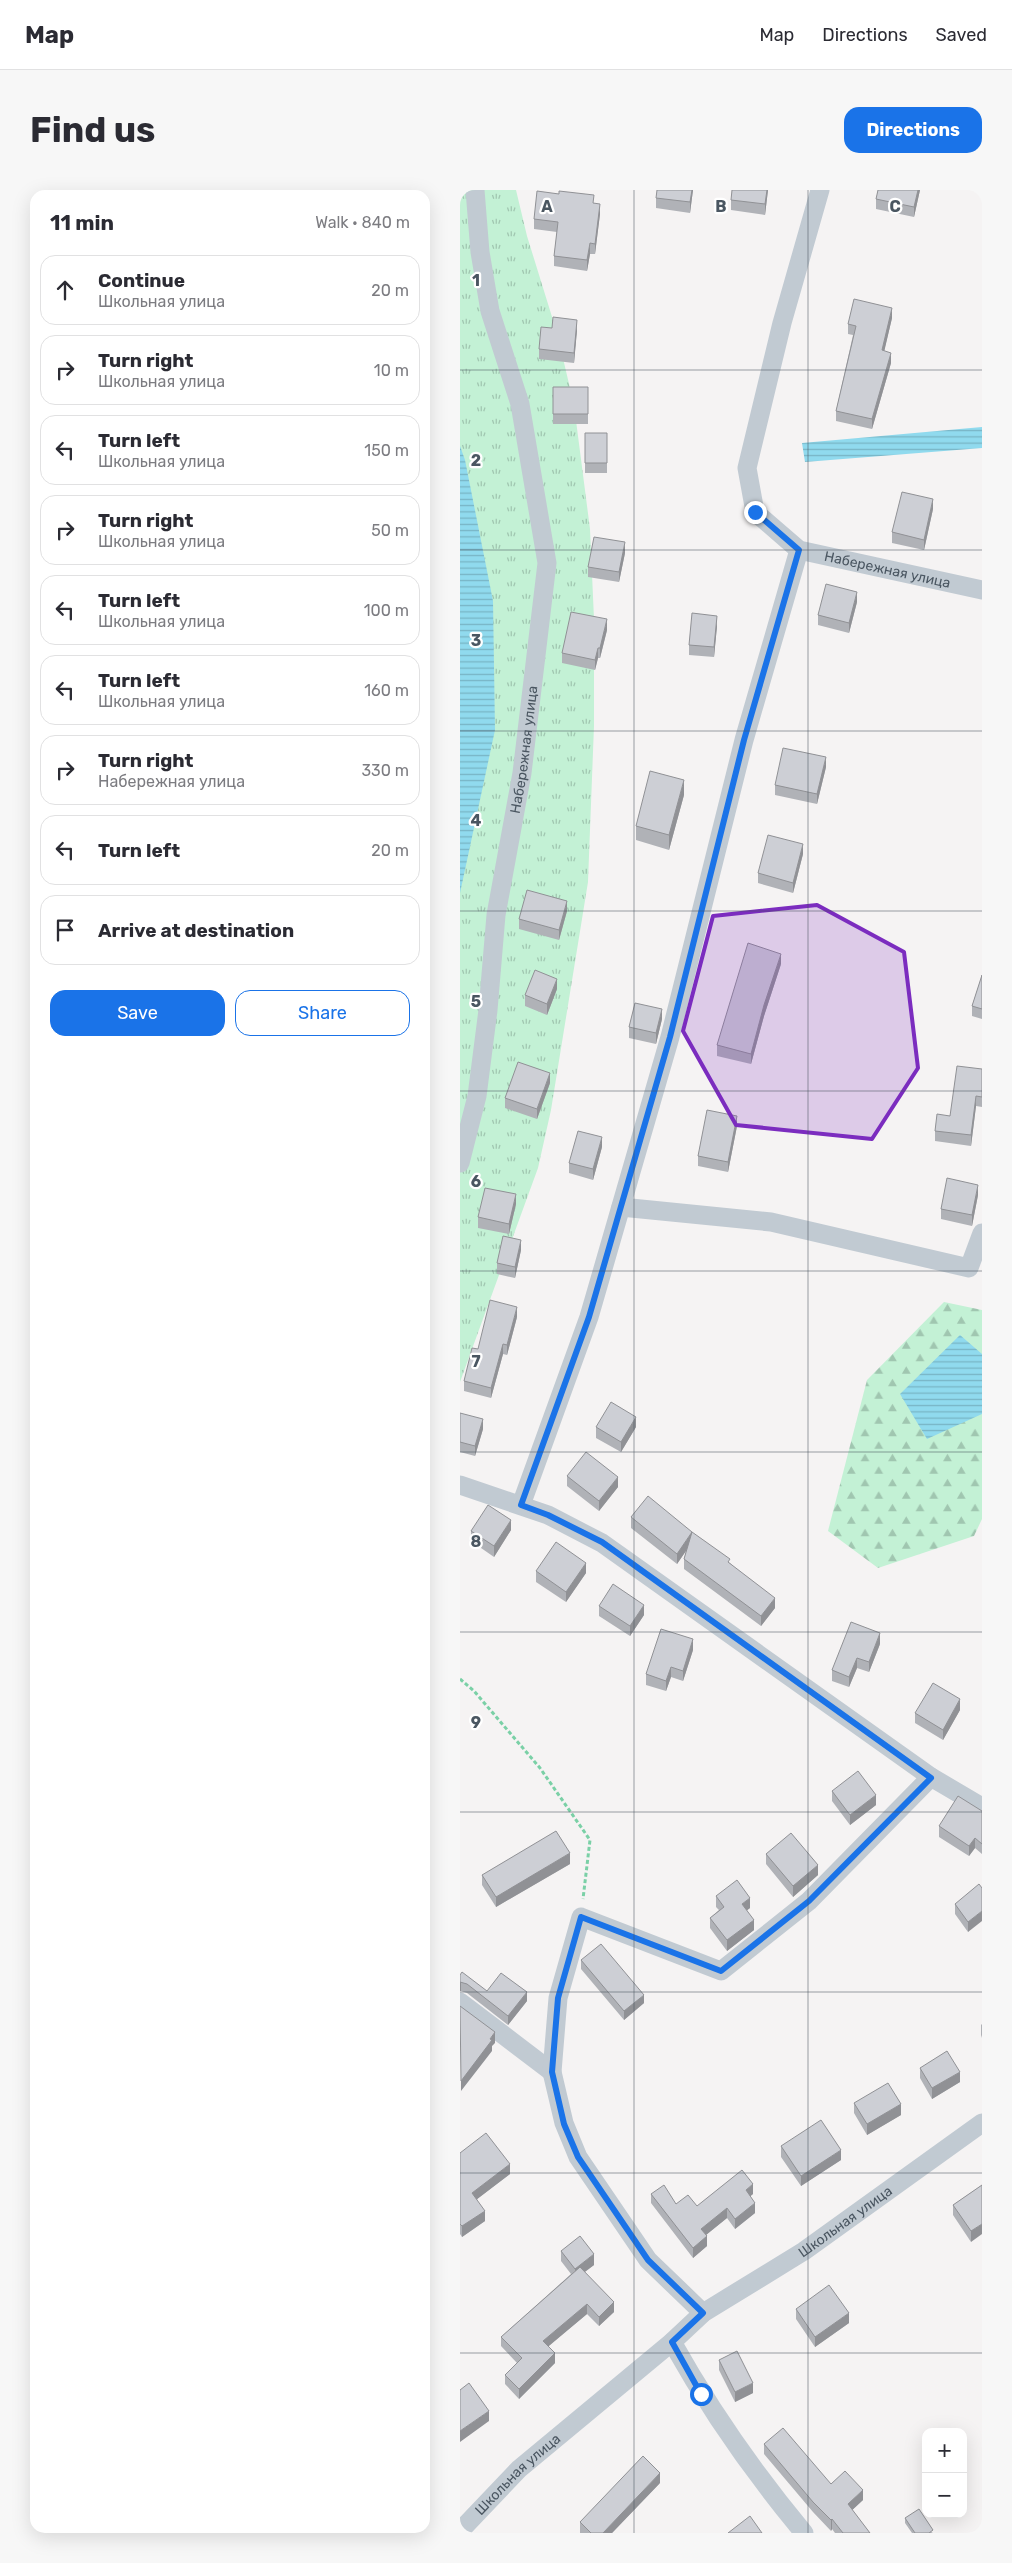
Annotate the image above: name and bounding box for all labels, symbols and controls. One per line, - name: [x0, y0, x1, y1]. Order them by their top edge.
- text: Map: [25, 21, 74, 49]
- text: Map: [759, 24, 794, 46]
- text: Directions: [822, 24, 908, 46]
- text: Saved: [936, 24, 987, 46]
- button: Directions: [844, 107, 982, 153]
- text: Find us: [30, 109, 155, 151]
- text: A: [541, 197, 553, 216]
- text: B: [715, 197, 727, 216]
- text: C: [889, 197, 901, 216]
- text: 11 min: [50, 210, 114, 235]
- text: Walk · 840 m: [315, 213, 410, 232]
- text: Continue: [98, 269, 185, 292]
- text: 1: [472, 271, 480, 290]
- icon: ahead: [51, 276, 79, 304]
- text: 20 m: [371, 281, 409, 300]
- text: Школьная улица: [98, 292, 225, 311]
- text: Turn right: [98, 349, 193, 372]
- icon: right: [51, 356, 79, 384]
- text: 10 m: [374, 361, 409, 380]
- text: Школьная улица: [98, 372, 225, 391]
- text: Turn left: [98, 429, 180, 452]
- icon: left: [51, 436, 79, 464]
- text: 150 m: [364, 441, 409, 460]
- text: 2: [471, 451, 481, 470]
- text: Школьная улица: [98, 452, 225, 471]
- route end: [744, 501, 767, 524]
- text: Turn right: [98, 509, 193, 532]
- icon: right: [51, 516, 79, 544]
- text: 50 m: [371, 521, 409, 540]
- text: Школьная улица: [98, 532, 225, 551]
- street label: Набережная улица: [823, 548, 952, 592]
- text: Turn left: [98, 589, 180, 612]
- icon: left: [51, 596, 79, 624]
- text: 100 m: [364, 601, 409, 620]
- text: Школьная улица: [98, 612, 225, 631]
- text: 3: [471, 631, 481, 650]
- text: Turn left: [98, 669, 180, 692]
- icon: left: [51, 676, 79, 704]
- text: 160 m: [364, 681, 409, 700]
- street label: Набережная улица: [507, 685, 541, 815]
- text: Школьная улица: [98, 692, 225, 711]
- text: Turn right: [98, 749, 193, 772]
- icon: right: [51, 756, 79, 784]
- text: 330 m: [361, 761, 409, 780]
- text: Набережная улица: [98, 772, 245, 791]
- text: 4: [471, 811, 482, 830]
- icon: left: [51, 836, 79, 864]
- text: Turn left: [98, 839, 180, 862]
- text: 20 m: [371, 841, 409, 860]
- icon: arrive: [51, 916, 79, 944]
- text: Arrive at destination: [98, 919, 294, 942]
- button: Save: [50, 990, 225, 1036]
- button: Share: [235, 990, 410, 1036]
- text: 5: [471, 992, 481, 1011]
- text: 6: [471, 1172, 481, 1191]
- text: 7: [471, 1352, 481, 1371]
- text: 8: [471, 1532, 482, 1551]
- text: 9: [471, 1713, 481, 1732]
- street label: Школьная улица: [795, 2182, 896, 2261]
- route start: [690, 2383, 713, 2406]
- map controls: [922, 2428, 967, 2518]
- button: +: [922, 2428, 967, 2473]
- street label: Школьная улица: [472, 2430, 564, 2519]
- button: −: [922, 2473, 967, 2518]

